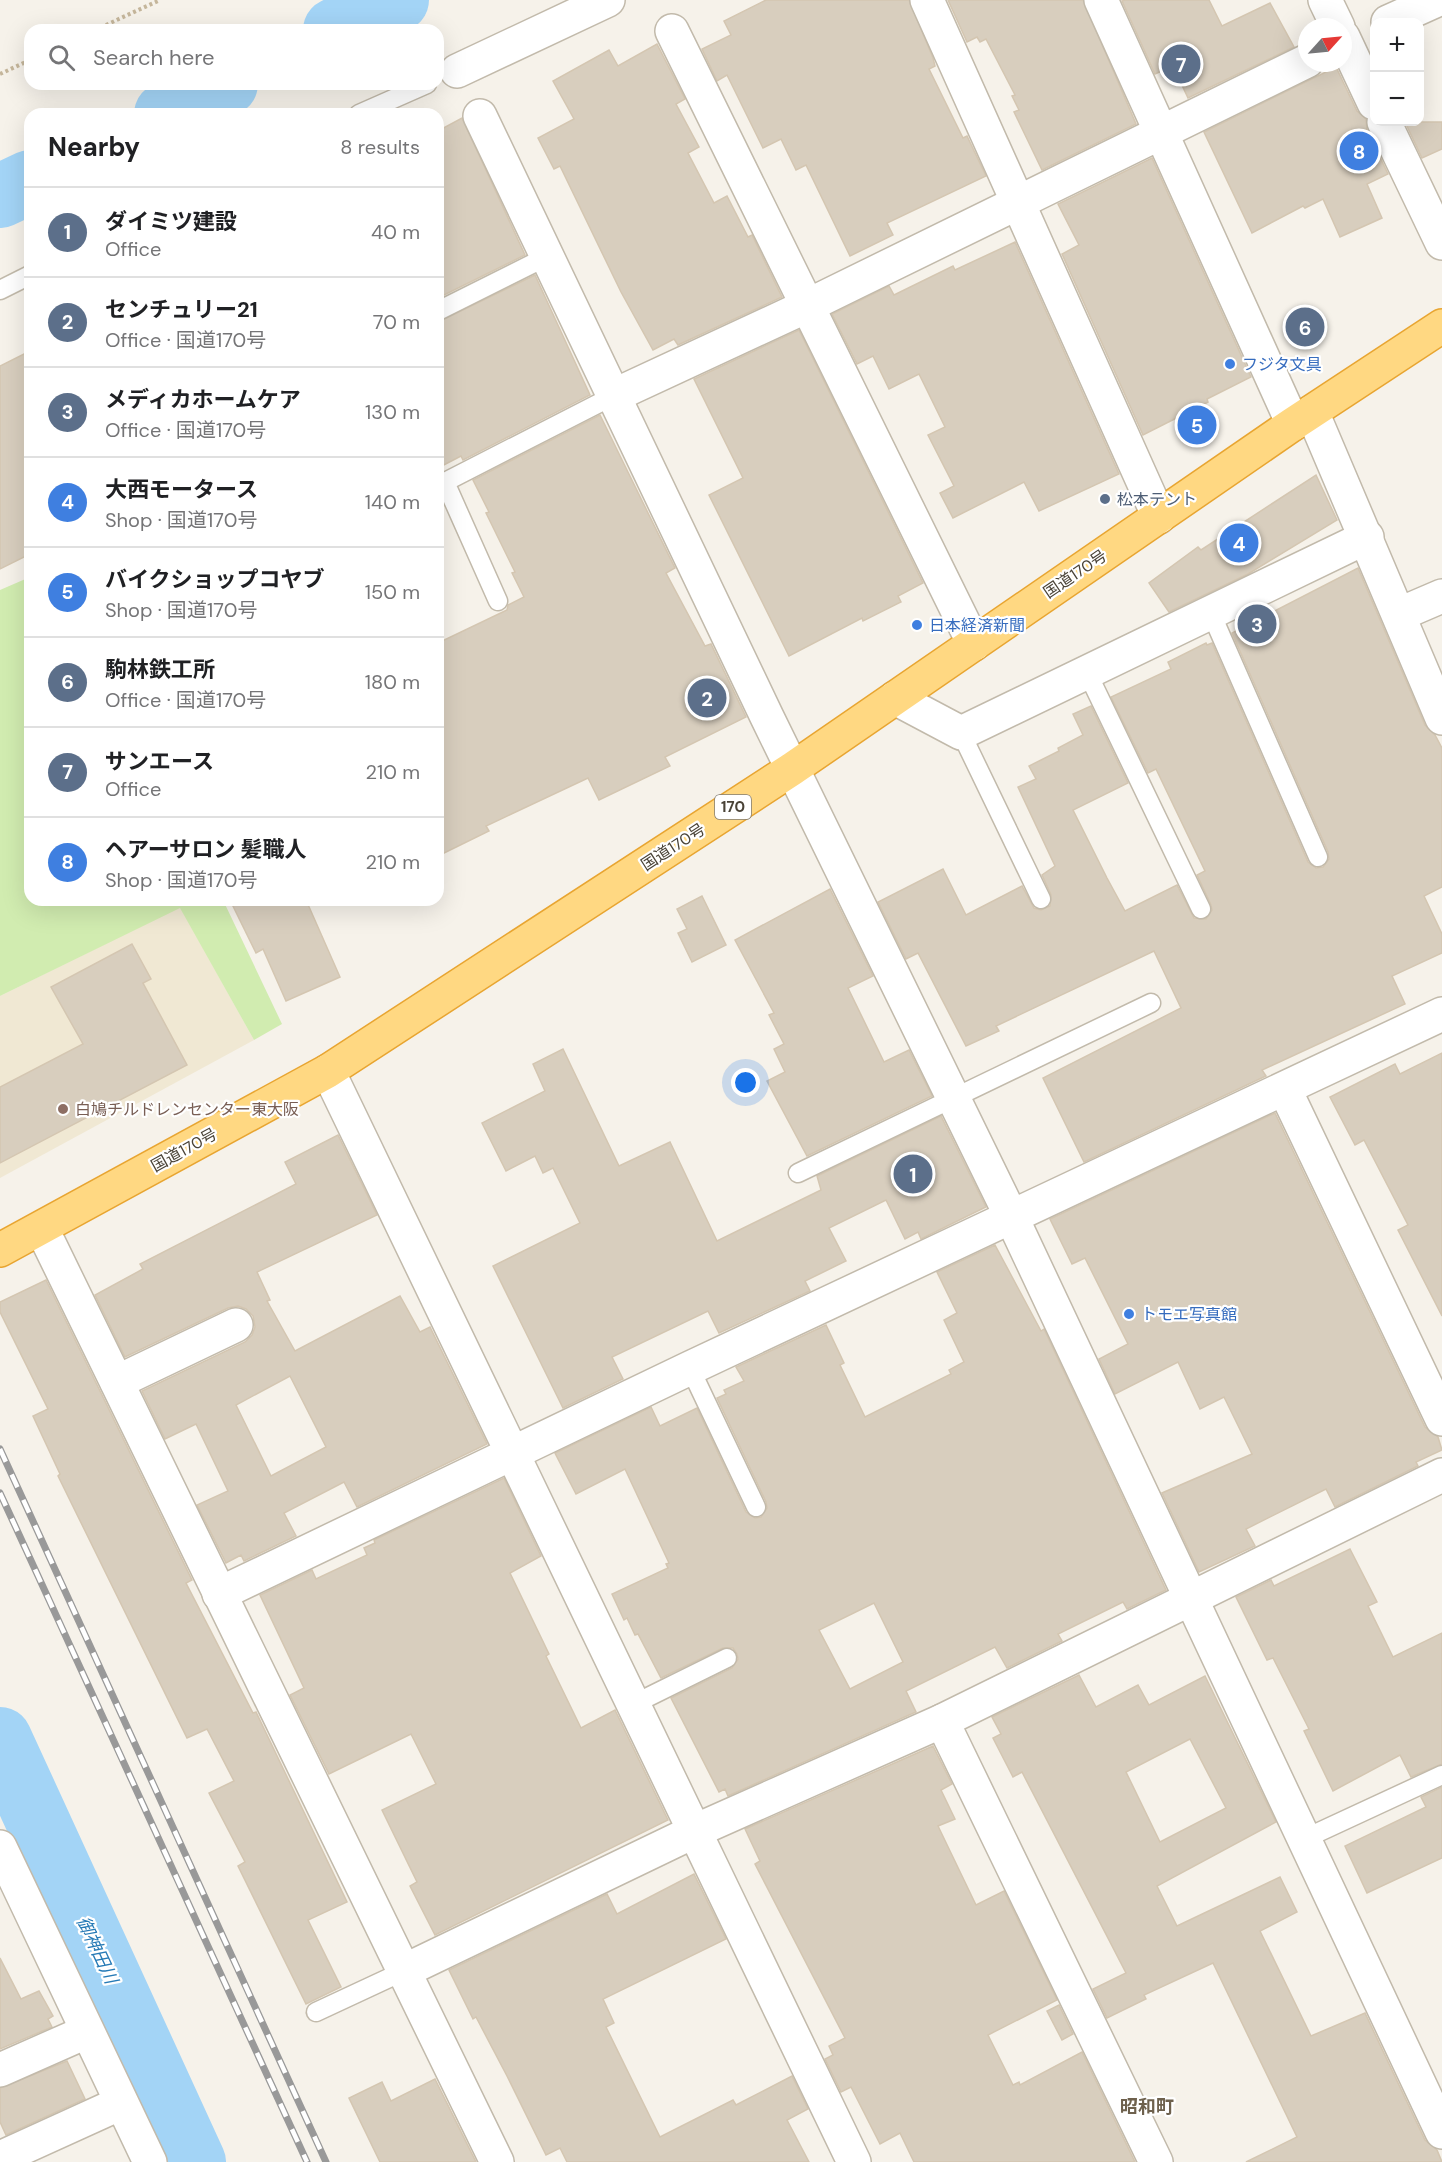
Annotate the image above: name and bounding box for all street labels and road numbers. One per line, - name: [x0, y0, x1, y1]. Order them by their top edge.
- street label: 国道170号: [1039, 545, 1111, 603]
- road number: 170: [715, 795, 751, 819]
- street label: 国道170号: [637, 819, 709, 875]
- street label: 国道170号: [147, 1123, 221, 1177]

